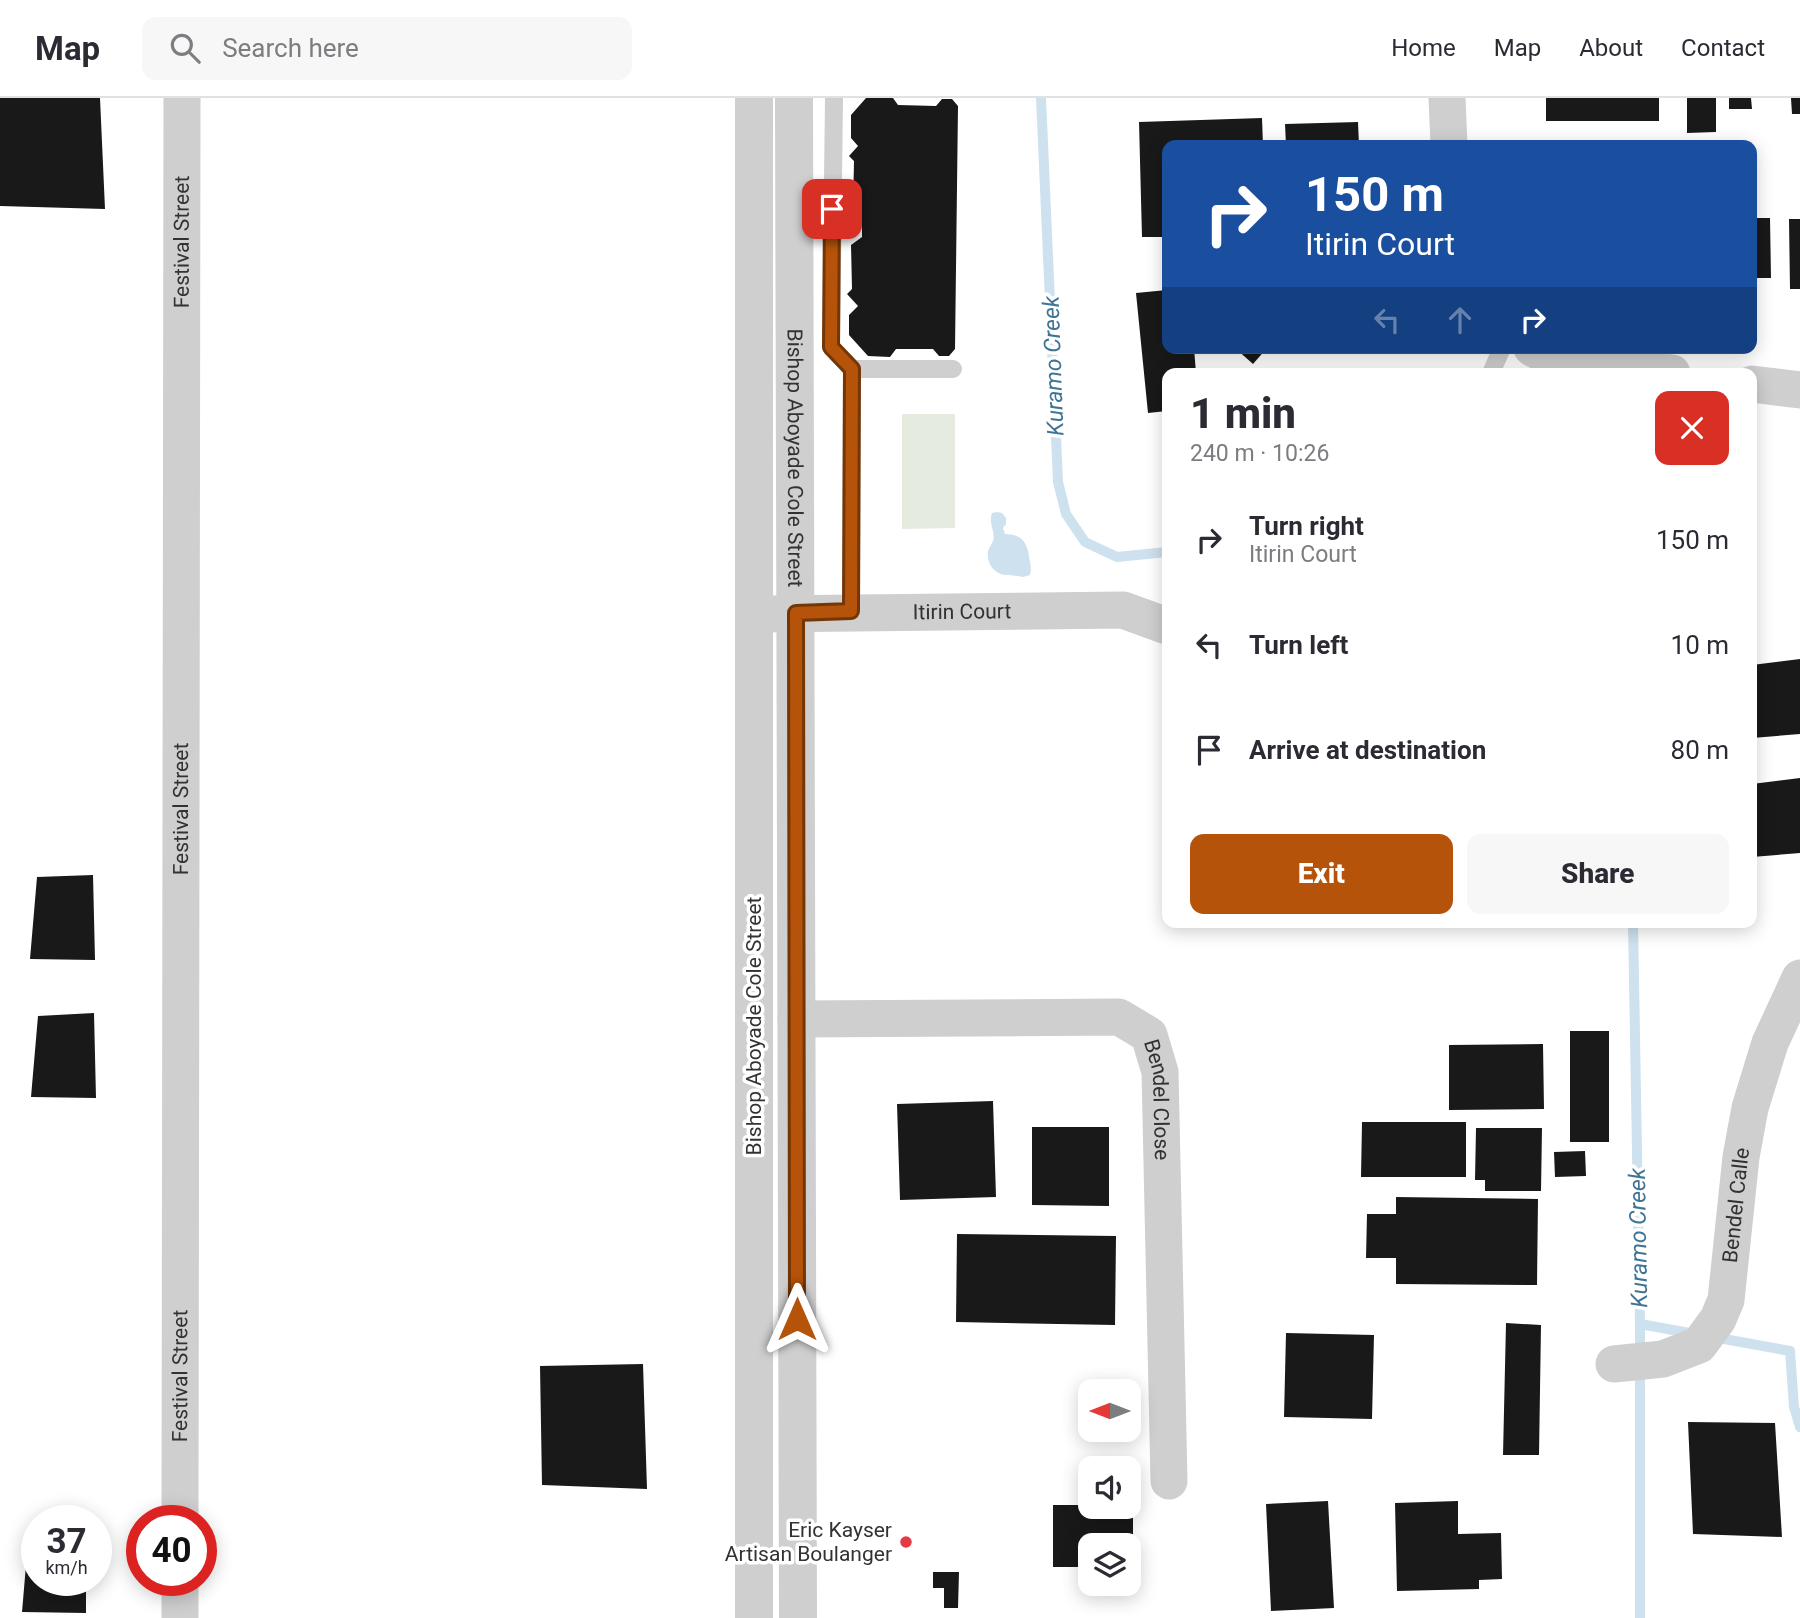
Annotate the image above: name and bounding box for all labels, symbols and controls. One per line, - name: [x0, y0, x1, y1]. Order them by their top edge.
- search box: [142, 17, 632, 80]
- text: Map: [35, 29, 100, 68]
- icon: search: [166, 29, 204, 67]
- text: Search here: [222, 33, 359, 63]
- text: Home: [1391, 34, 1456, 62]
- text: Map: [1494, 34, 1541, 62]
- text: About: [1579, 34, 1643, 62]
- text: Contact: [1681, 34, 1765, 62]
- text: 150 m: [1305, 166, 1444, 223]
- icon: right: [1190, 168, 1281, 259]
- street label: Festival Street: [170, 176, 194, 308]
- pin: [802, 179, 862, 239]
- icon: arrive: [813, 190, 851, 228]
- text: Itirin Court: [1305, 225, 1455, 263]
- water label: Kuramo Creek: [1038, 295, 1069, 436]
- icon: left: [1368, 301, 1406, 339]
- icon: ahead: [1441, 301, 1479, 339]
- icon: right: [1514, 301, 1552, 339]
- street label: Bishop Aboyade Cole Street: [783, 328, 807, 588]
- text: 1 min: [1190, 389, 1296, 438]
- button: close: [1655, 391, 1729, 465]
- text: 240 m · 10:26: [1190, 440, 1329, 467]
- text: Turn right: [1249, 511, 1364, 541]
- icon: right: [1190, 521, 1228, 559]
- text: 150 m: [1656, 525, 1729, 555]
- text: Itirin Court: [1249, 541, 1357, 568]
- street label: Itirin Court: [913, 599, 1011, 624]
- icon: left: [1190, 626, 1228, 664]
- text: Turn left: [1249, 630, 1348, 660]
- text: 10 m: [1671, 630, 1729, 660]
- icon: arrive: [1190, 731, 1228, 769]
- text: Arrive at destination: [1249, 735, 1486, 765]
- text: 80 m: [1671, 735, 1729, 765]
- street label: Festival Street: [169, 743, 193, 875]
- button: Exit: [1190, 834, 1453, 914]
- button: Share: [1467, 834, 1729, 914]
- street label: Bishop Aboyade Cole Street: [742, 896, 766, 1155]
- street label: Bendel Close: [1139, 1036, 1174, 1161]
- street label: Bendel Calle: [1718, 1146, 1754, 1264]
- water label: Kuramo Creek: [1624, 1167, 1653, 1308]
- position arrow: [760, 1282, 834, 1356]
- street label: Festival Street: [168, 1310, 192, 1442]
- north arrow: [1078, 1379, 1141, 1442]
- map controls: [1078, 1379, 1141, 1596]
- button: sound: [1078, 1456, 1141, 1519]
- speed limit sign: 40: [126, 1505, 217, 1596]
- place label: Eric Kayser Artisan Boulanger: [725, 1518, 892, 1566]
- text: 37: [46, 1521, 87, 1562]
- button: layers: [1078, 1533, 1141, 1596]
- marker: Eric Kayser Artisan Boulanger: [898, 1534, 914, 1550]
- text: km/h: [45, 1557, 88, 1578]

